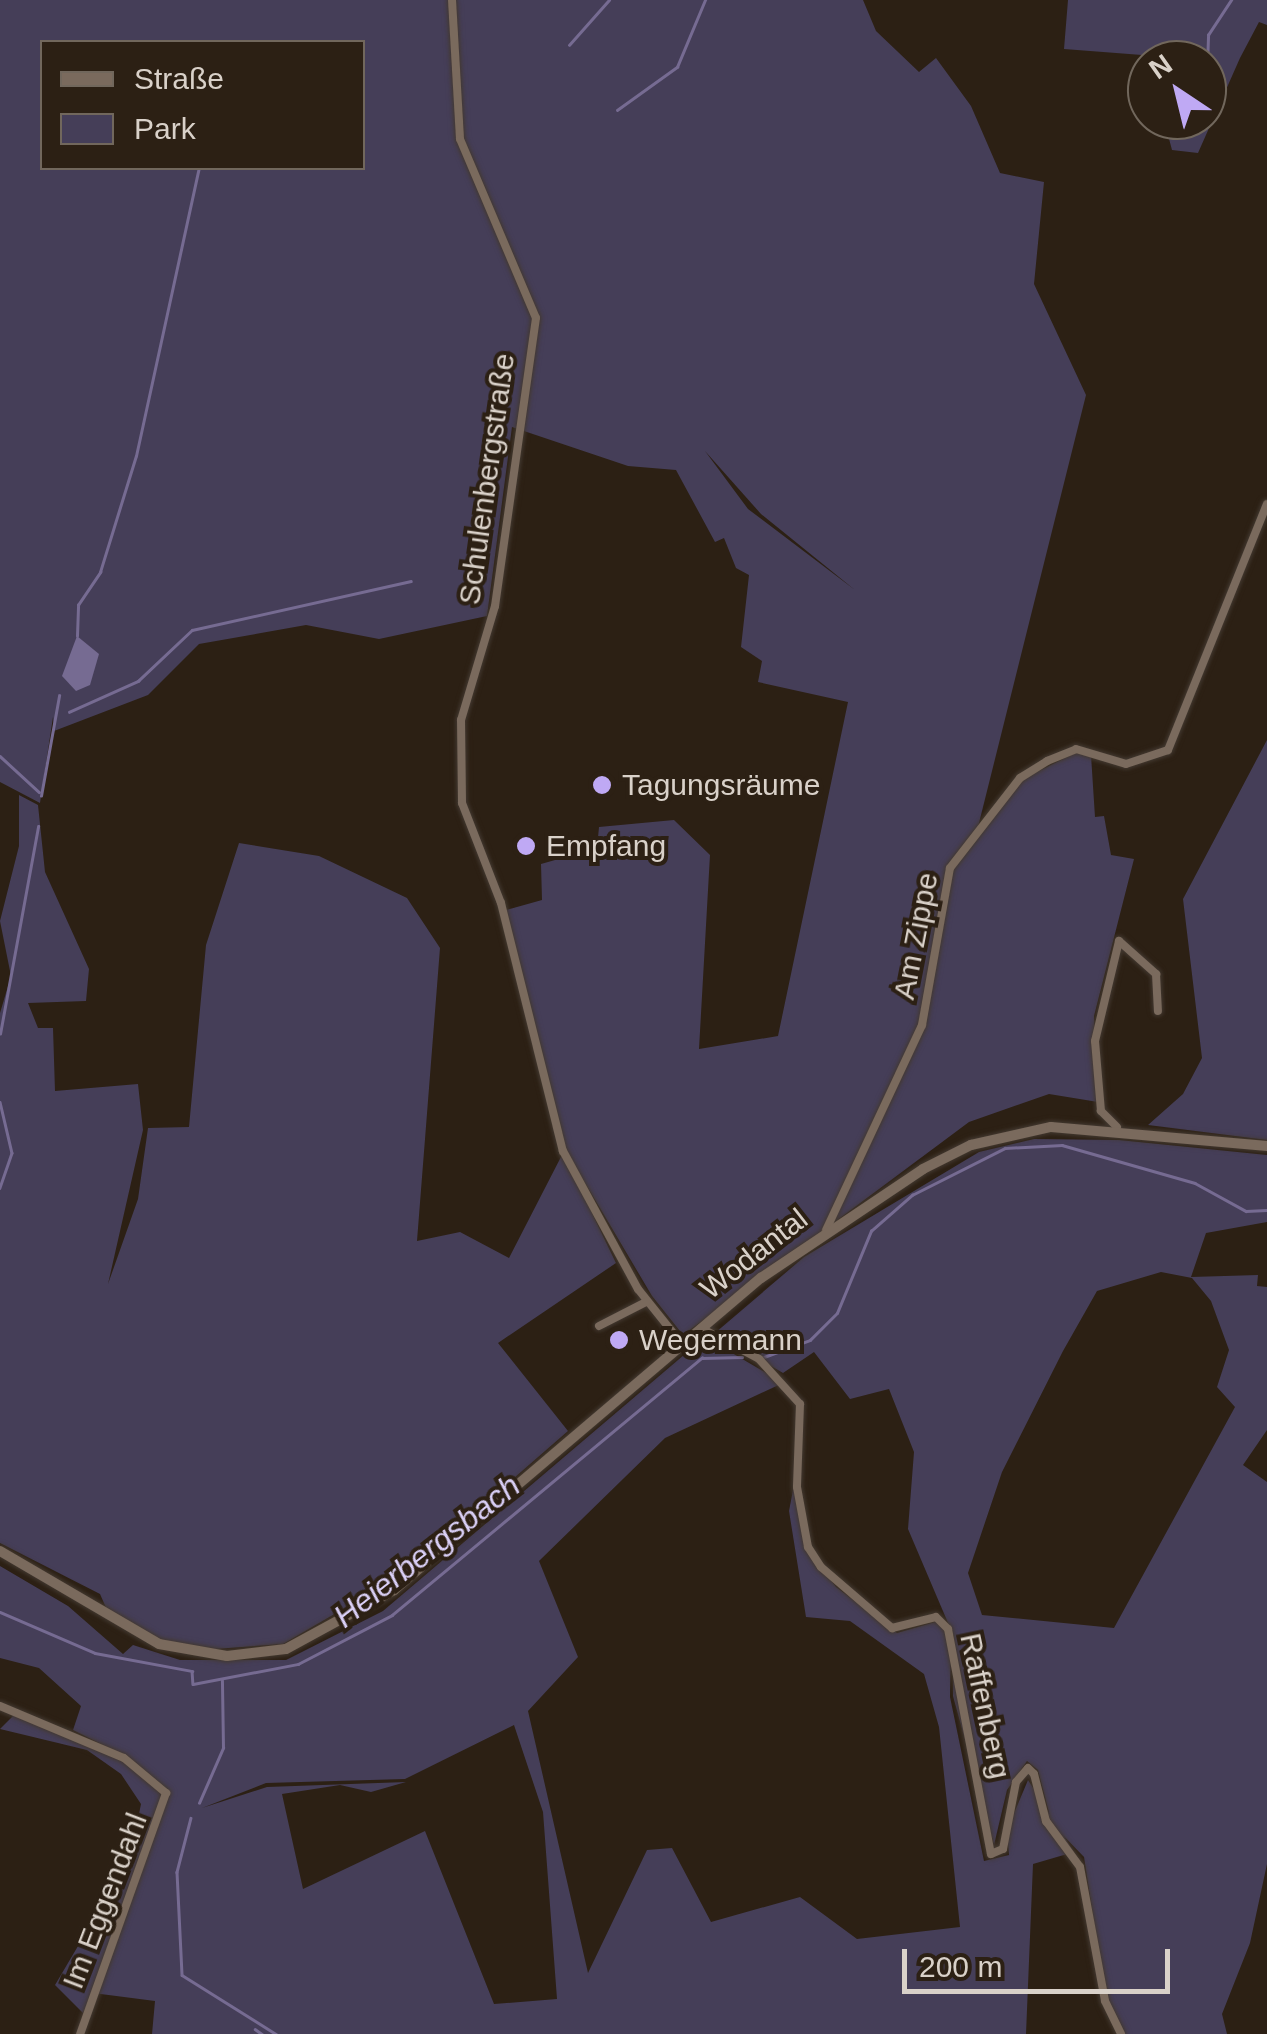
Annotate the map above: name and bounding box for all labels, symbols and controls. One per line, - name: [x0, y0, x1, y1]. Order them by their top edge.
- legend: [40, 40, 365, 170]
- north arrow: [1127, 40, 1227, 140]
- text: N: [1143, 48, 1178, 85]
- text: Straße: [134, 62, 224, 95]
- text: Park: [134, 112, 196, 145]
- street label: Schulenbergstraße: [452, 351, 522, 607]
- place label: Tagungsräume: [622, 767, 820, 803]
- marker: Tagungsräume: [591, 774, 613, 796]
- place label: Empfang: [546, 828, 666, 864]
- marker: Empfang: [515, 835, 537, 857]
- street label: Am Zippe: [886, 870, 946, 1002]
- street label: Wodantal: [693, 1201, 815, 1307]
- place label: Wegermann: [639, 1322, 802, 1358]
- marker: Wegermann: [608, 1329, 630, 1351]
- water label: Heierbergsbach: [326, 1466, 528, 1636]
- street label: Raffenberg: [952, 1630, 1018, 1782]
- street label: Im Eggendahl: [55, 1808, 155, 1994]
- scale bar: [907, 1929, 1174, 1991]
- text: 200 m: [919, 1950, 1002, 1983]

